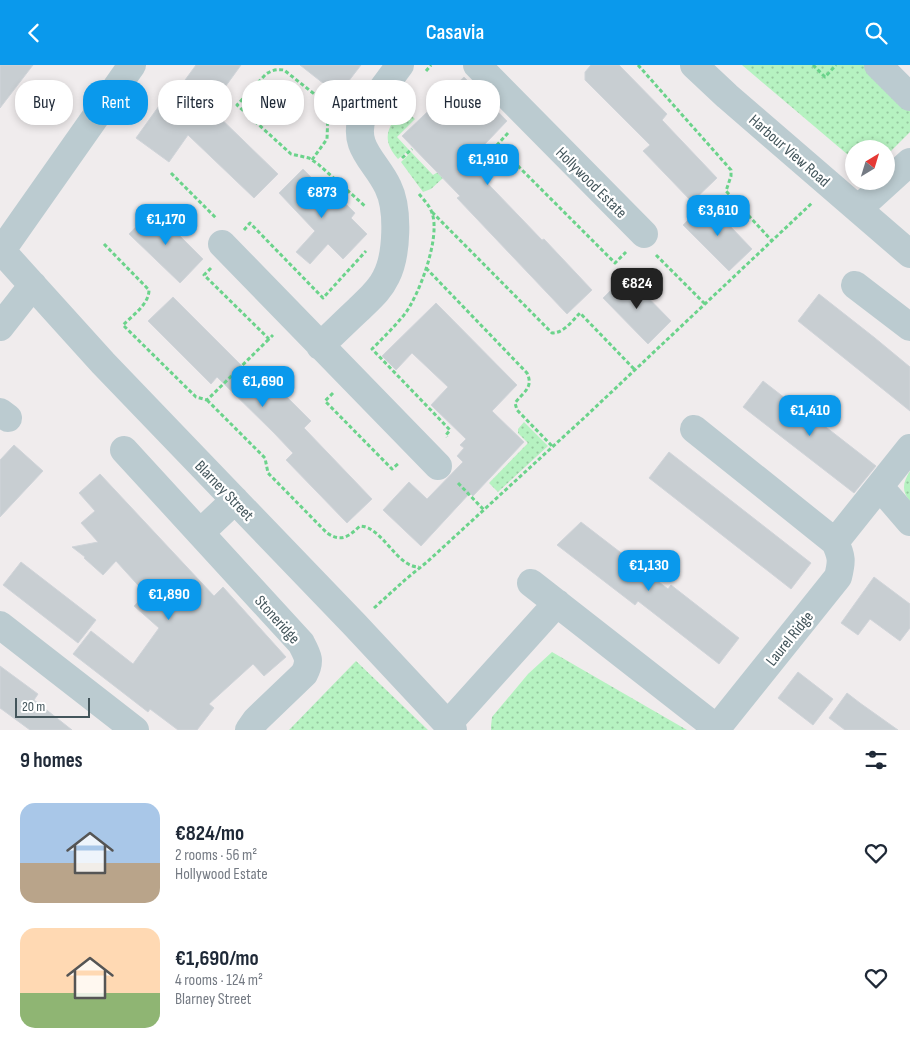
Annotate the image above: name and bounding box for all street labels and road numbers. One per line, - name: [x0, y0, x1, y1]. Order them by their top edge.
- street label: Harbour View Road: [745, 111, 833, 191]
- street label: Hollywood Estate: [551, 144, 630, 223]
- street label: Blarney Street: [191, 457, 257, 525]
- street label: Stoneridge: [250, 592, 304, 648]
- street label: Laurel Ridge: [762, 608, 818, 670]

